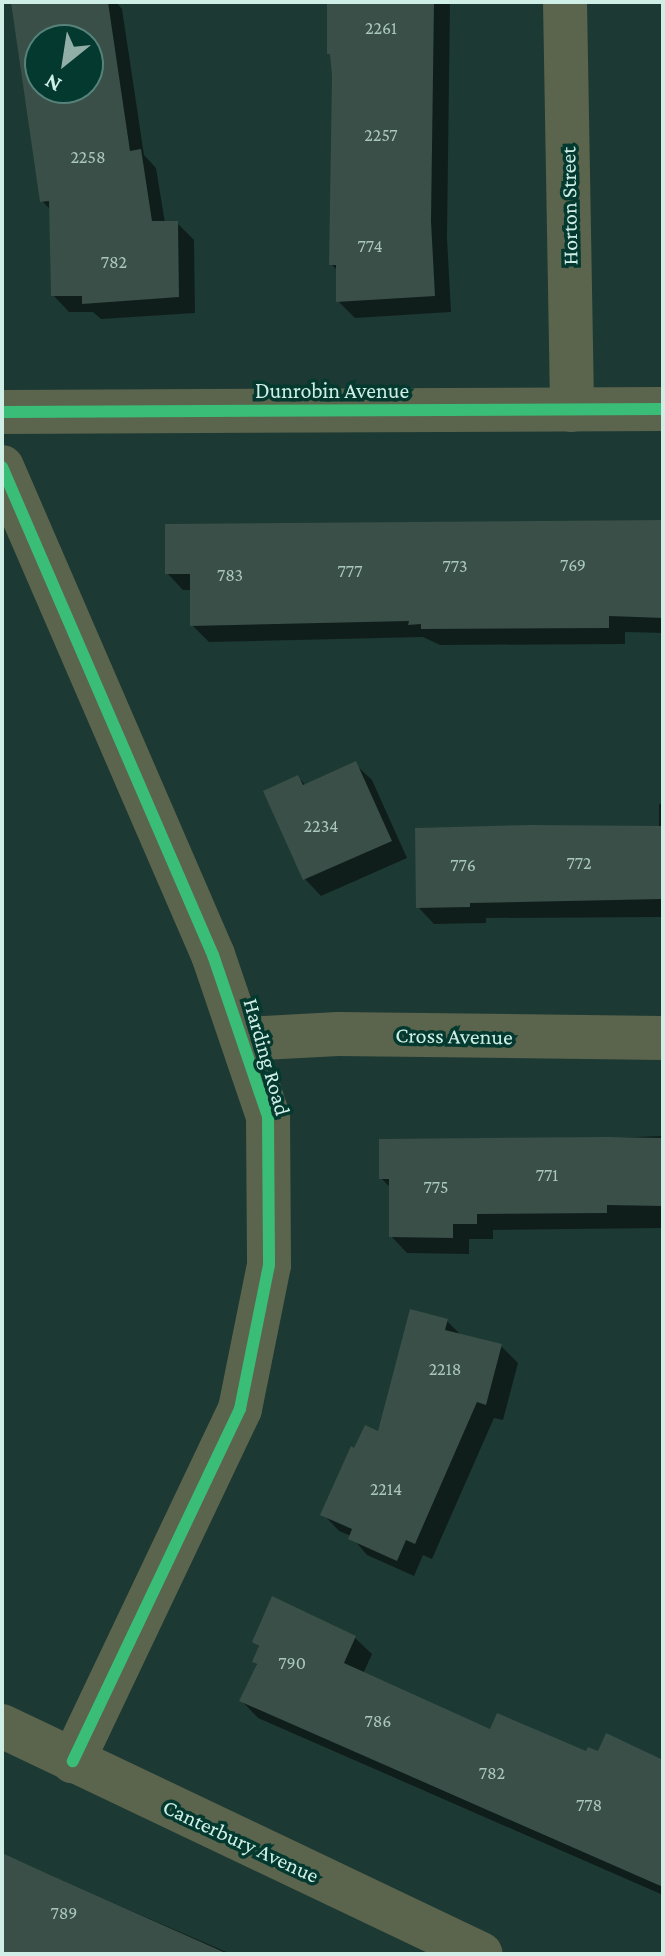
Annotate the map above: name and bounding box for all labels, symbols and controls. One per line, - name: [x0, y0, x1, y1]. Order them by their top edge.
- house number: 2261: [365, 17, 397, 39]
- north arrow: [24, 24, 104, 104]
- text: N: [40, 69, 65, 98]
- house number: 2257: [364, 124, 398, 146]
- house number: 2258: [70, 146, 106, 168]
- street label: Horton Street: [555, 146, 583, 266]
- house number: 774: [357, 235, 383, 257]
- house number: 782: [101, 251, 127, 273]
- street label: Dunrobin Avenue: [255, 378, 409, 404]
- house number: 769: [560, 554, 586, 576]
- house number: 773: [443, 555, 467, 577]
- house number: 777: [338, 560, 362, 582]
- house number: 783: [217, 564, 243, 586]
- house number: 2234: [304, 815, 338, 837]
- house number: 772: [566, 852, 592, 874]
- house number: 776: [450, 854, 476, 876]
- street label: Harding Road: [238, 995, 296, 1119]
- street label: Cross Avenue: [395, 1022, 513, 1050]
- house number: 771: [536, 1164, 558, 1186]
- house number: 775: [424, 1176, 448, 1198]
- house number: 2218: [429, 1358, 461, 1380]
- house number: 2214: [370, 1478, 402, 1500]
- house number: 790: [278, 1652, 306, 1674]
- house number: 786: [364, 1710, 392, 1732]
- house number: 782: [479, 1762, 505, 1784]
- street label: Canterbury Avenue: [159, 1793, 323, 1889]
- house number: 778: [576, 1794, 602, 1816]
- house number: 789: [51, 1902, 77, 1924]

